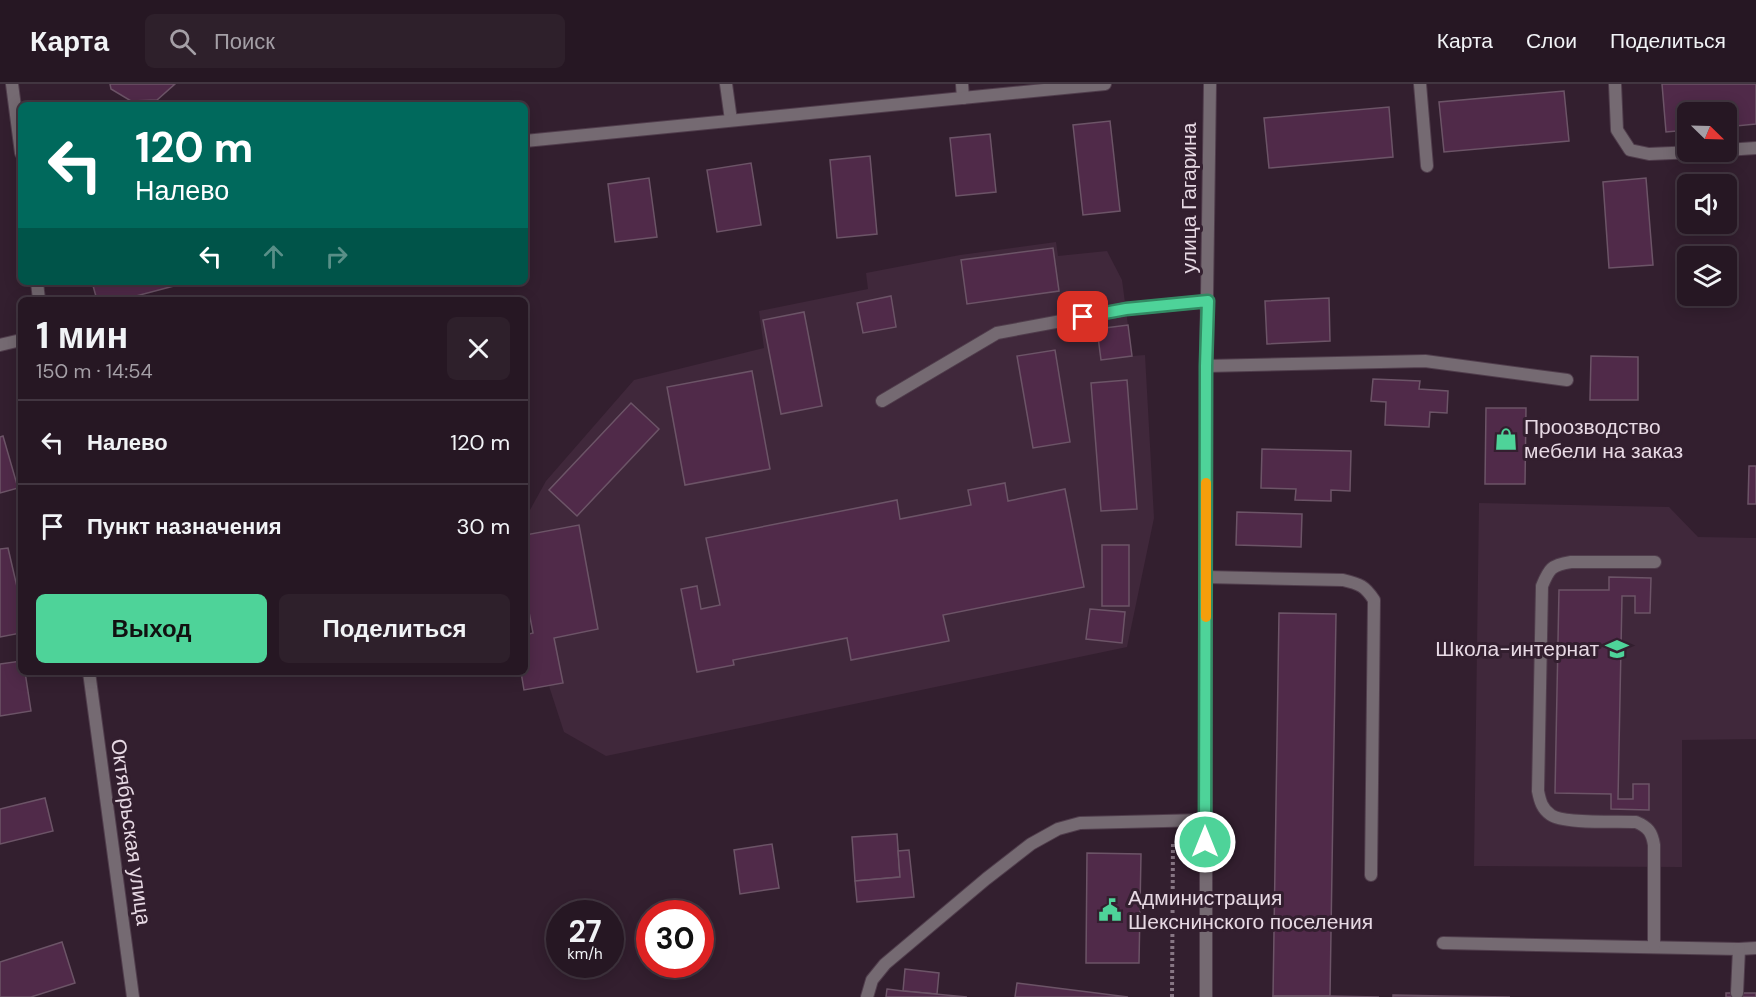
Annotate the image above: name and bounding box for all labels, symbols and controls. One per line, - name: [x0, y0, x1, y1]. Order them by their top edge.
- search box: [145, 14, 565, 68]
- text: Карта: [30, 23, 109, 60]
- icon: search: [166, 25, 199, 58]
- text: Поиск: [214, 27, 275, 56]
- text: Карта: [1437, 27, 1493, 55]
- text: Слои: [1526, 27, 1577, 55]
- text: Поделиться: [1610, 27, 1726, 55]
- north arrow: [1677, 102, 1737, 162]
- map controls: [1677, 102, 1737, 306]
- text: 120 m: [135, 120, 253, 175]
- street label: улица Гагарина: [1175, 122, 1203, 273]
- icon: left: [36, 126, 114, 204]
- text: Налево: [135, 173, 229, 208]
- button: sound: [1677, 174, 1737, 234]
- icon: left: [194, 240, 227, 273]
- icon: ahead: [257, 240, 290, 273]
- icon: right: [320, 240, 353, 273]
- button: layers: [1677, 246, 1737, 306]
- pin: [1057, 291, 1108, 342]
- icon: arrive: [1066, 300, 1099, 333]
- text: 1 мин: [36, 312, 128, 359]
- button: close: [447, 317, 510, 380]
- text: 150 m · 14:54: [36, 358, 153, 384]
- place label: Проозводство мебели на заказ: [1524, 413, 1683, 465]
- icon: left: [36, 426, 69, 459]
- shop icon: Проозводство мебели на заказ: [1493, 426, 1519, 452]
- text: Налево: [87, 428, 168, 457]
- text: 120 m: [450, 428, 510, 457]
- icon: arrive: [36, 510, 69, 543]
- text: Пункт назначения: [87, 512, 282, 541]
- text: 30 m: [456, 512, 510, 541]
- button: Выход: [36, 594, 267, 663]
- button: Поделиться: [279, 594, 510, 663]
- place label: Школа-интернат: [1435, 635, 1599, 663]
- school or university icon: Школа-интернат: [1604, 636, 1630, 662]
- street label: Октябрьская улица: [104, 737, 158, 927]
- position arrow: [1173, 810, 1237, 874]
- place label: Администрация Шекснинского поселения: [1128, 884, 1373, 936]
- public building icon: Администрация Шекснинского поселения: [1097, 897, 1123, 923]
- speed limit sign: 30: [636, 900, 714, 978]
- text: 27: [568, 912, 602, 951]
- text: km/h: [567, 944, 603, 964]

